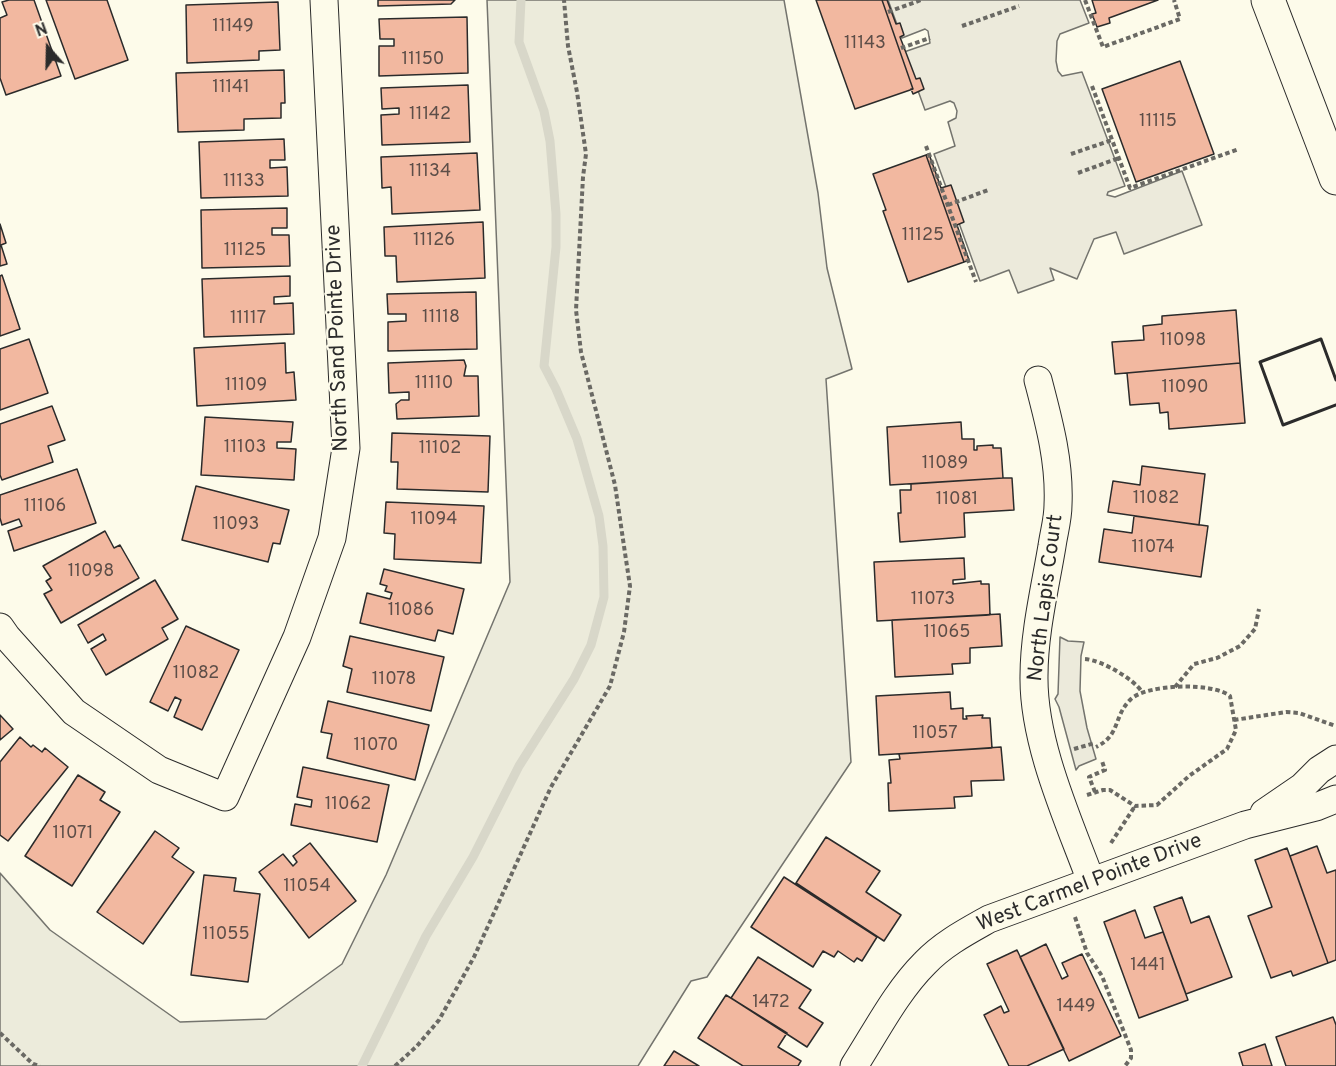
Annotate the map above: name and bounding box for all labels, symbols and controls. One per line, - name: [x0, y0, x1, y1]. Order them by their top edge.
- house number: 11149: [212, 16, 254, 38]
- north arrow: [18, 18, 78, 78]
- text: N: [33, 20, 51, 42]
- house number: 11143: [844, 33, 886, 55]
- house number: 11150: [402, 49, 444, 71]
- house number: 11141: [212, 77, 250, 99]
- house number: 11142: [409, 104, 451, 126]
- house number: 11115: [1139, 111, 1177, 133]
- house number: 11134: [409, 161, 451, 183]
- house number: 11133: [223, 171, 265, 193]
- street label: North Sand Pointe Drive: [322, 224, 356, 452]
- house number: 11125: [902, 225, 944, 247]
- house number: 11126: [413, 230, 455, 252]
- house number: 11125: [224, 240, 266, 262]
- house number: 11118: [422, 307, 460, 329]
- house number: 11117: [230, 308, 266, 330]
- house number: 11098: [1160, 330, 1206, 352]
- house number: 11110: [415, 373, 453, 395]
- house number: 11109: [225, 375, 267, 397]
- house number: 11090: [1161, 377, 1209, 399]
- house number: 11103: [224, 437, 266, 459]
- house number: 11102: [419, 438, 461, 460]
- house number: 11089: [922, 453, 968, 475]
- house number: 11082: [1133, 488, 1179, 510]
- house number: 11081: [936, 489, 978, 511]
- house number: 11106: [24, 496, 66, 518]
- house number: 11094: [411, 509, 457, 531]
- street label: North Lapis Court: [1024, 513, 1070, 683]
- house number: 11093: [213, 514, 259, 536]
- house number: 11074: [1131, 537, 1175, 559]
- house number: 11098: [68, 561, 114, 583]
- house number: 11073: [911, 589, 955, 611]
- house number: 11086: [388, 600, 434, 622]
- house number: 11065: [924, 622, 970, 644]
- house number: 11082: [173, 663, 219, 685]
- house number: 11078: [372, 669, 416, 691]
- house number: 11057: [912, 723, 958, 745]
- house number: 11070: [354, 735, 398, 757]
- house number: 11062: [325, 794, 371, 816]
- house number: 11071: [53, 823, 93, 845]
- street label: West Carmel Pointe Drive: [974, 829, 1206, 939]
- house number: 11054: [283, 876, 331, 898]
- house number: 11055: [202, 924, 250, 946]
- house number: 1441: [1130, 955, 1166, 977]
- house number: 1472: [752, 992, 790, 1014]
- house number: 1449: [1056, 996, 1096, 1018]

